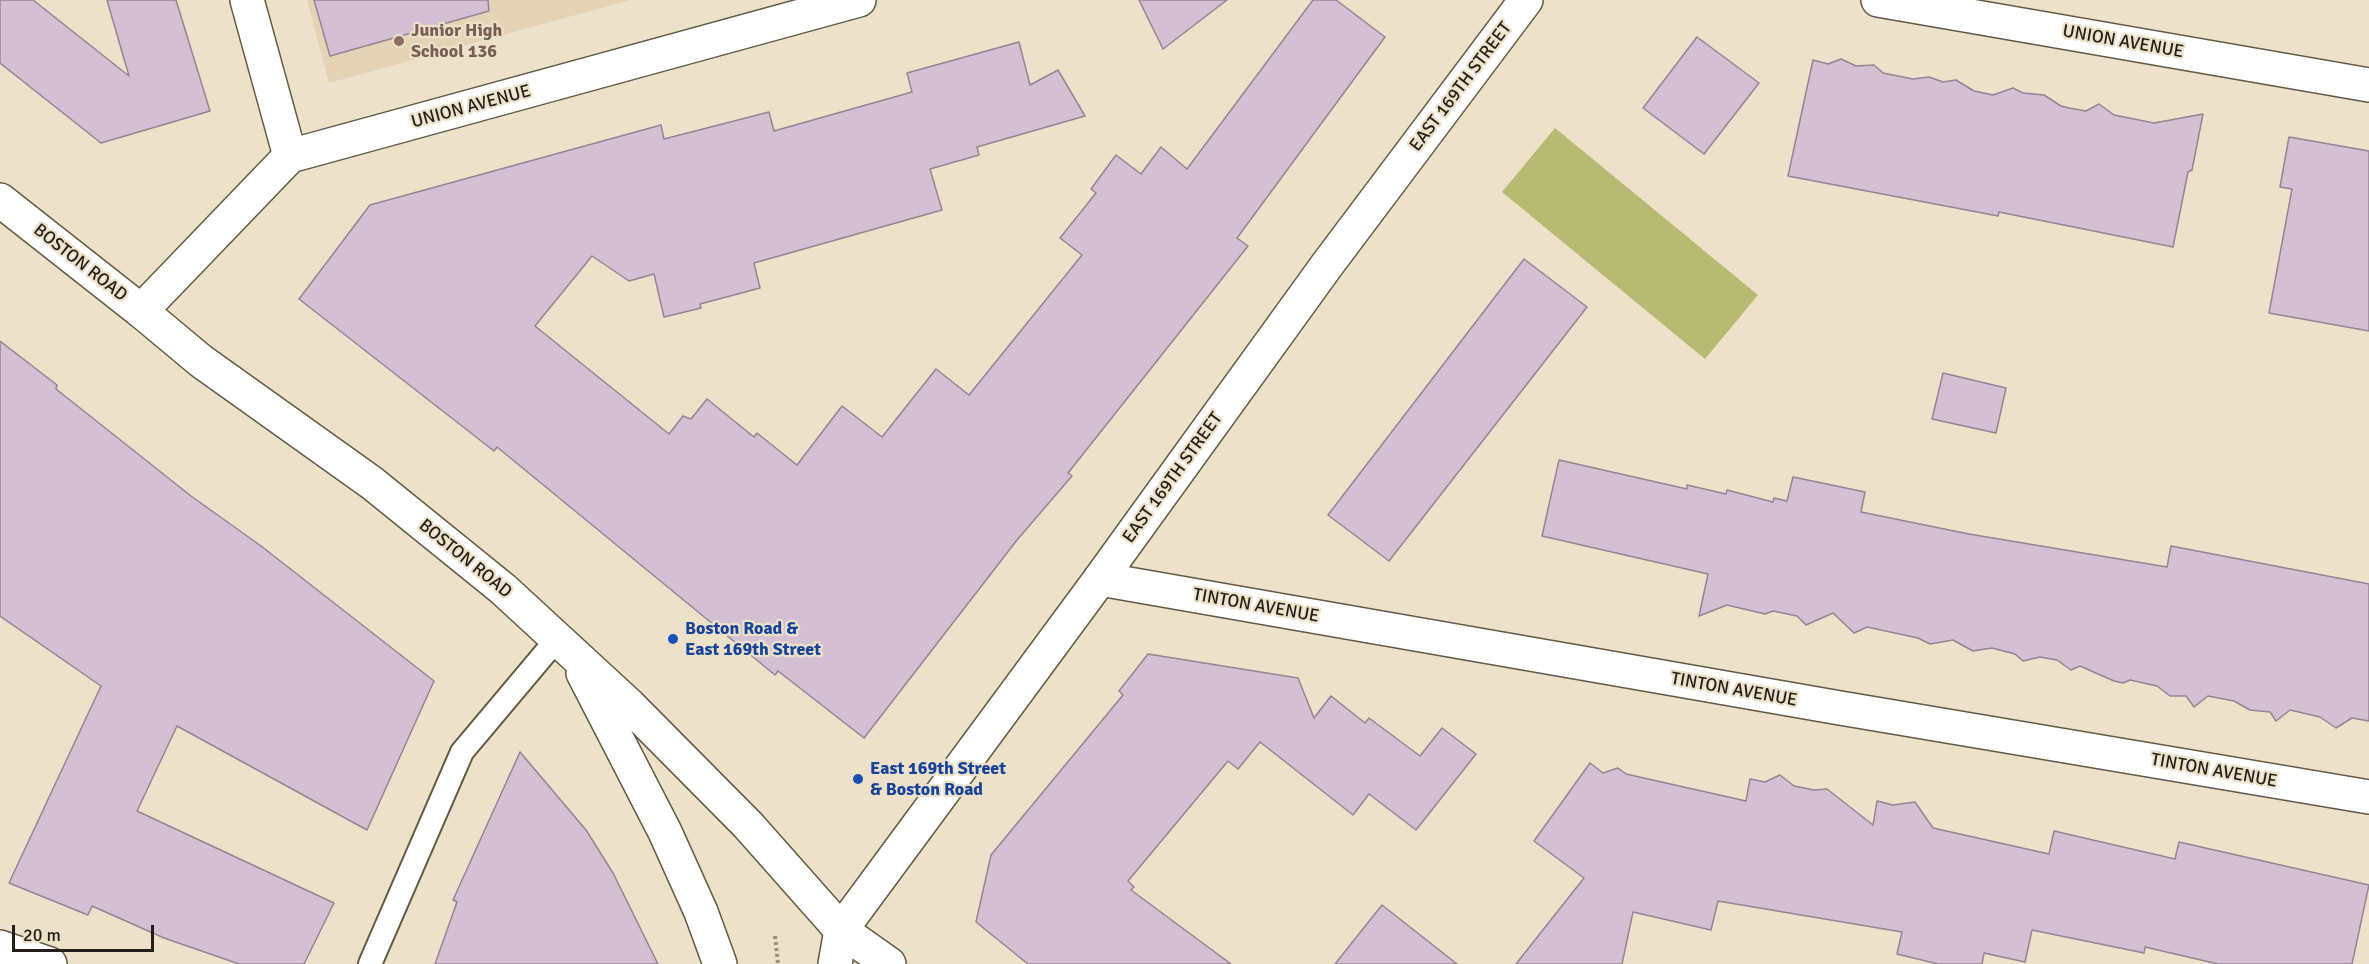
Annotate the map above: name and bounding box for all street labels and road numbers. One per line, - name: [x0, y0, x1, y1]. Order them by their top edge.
- street label: EAST 169TH STREET: [1405, 18, 1517, 156]
- street label: UNION AVENUE: [2061, 21, 2185, 63]
- street label: UNION AVENUE: [409, 81, 533, 133]
- street label: BOSTON ROAD: [29, 220, 131, 306]
- street label: EAST 169TH STREET: [1118, 409, 1228, 547]
- street label: BOSTON ROAD: [414, 515, 516, 603]
- street label: TINTON AVENUE: [1191, 584, 1321, 628]
- street label: TINTON AVENUE: [1669, 668, 1799, 712]
- street label: TINTON AVENUE: [2149, 749, 2279, 793]

